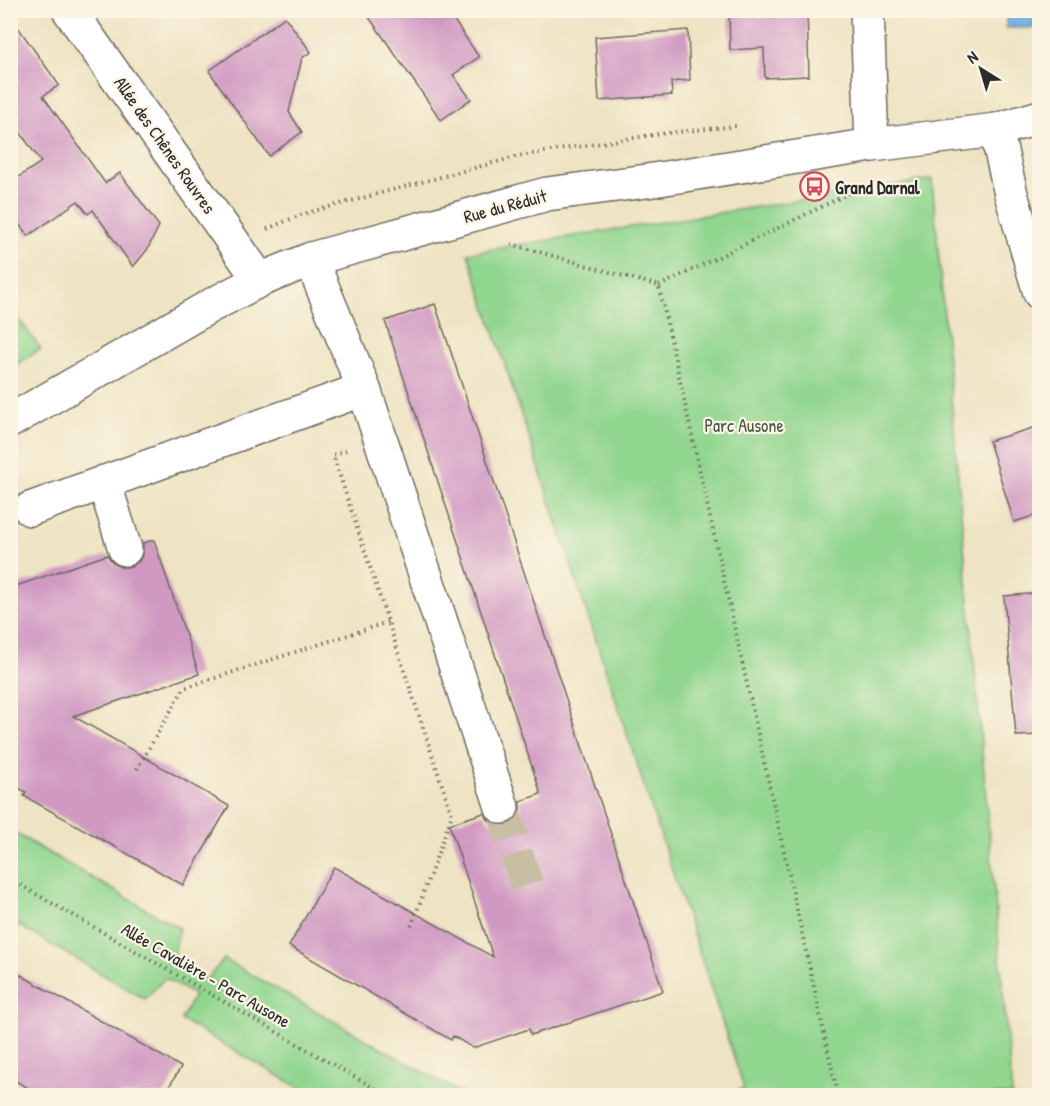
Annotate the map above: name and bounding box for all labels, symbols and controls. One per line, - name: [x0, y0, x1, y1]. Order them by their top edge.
- north arrow: [951, 39, 1011, 99]
- text: N: [962, 45, 982, 68]
- street label: Allée des Chênes Rouvres: [108, 71, 222, 219]
- bus stop icon: Grand Darnal: [798, 171, 830, 203]
- place label: Grand Darnal: [835, 175, 921, 200]
- street label: Rue du Réduit: [461, 183, 550, 229]
- park label: Parc Ausone: [704, 413, 784, 438]
- street label: Allée Cavalière - Parc Ausone: [117, 916, 295, 1034]

